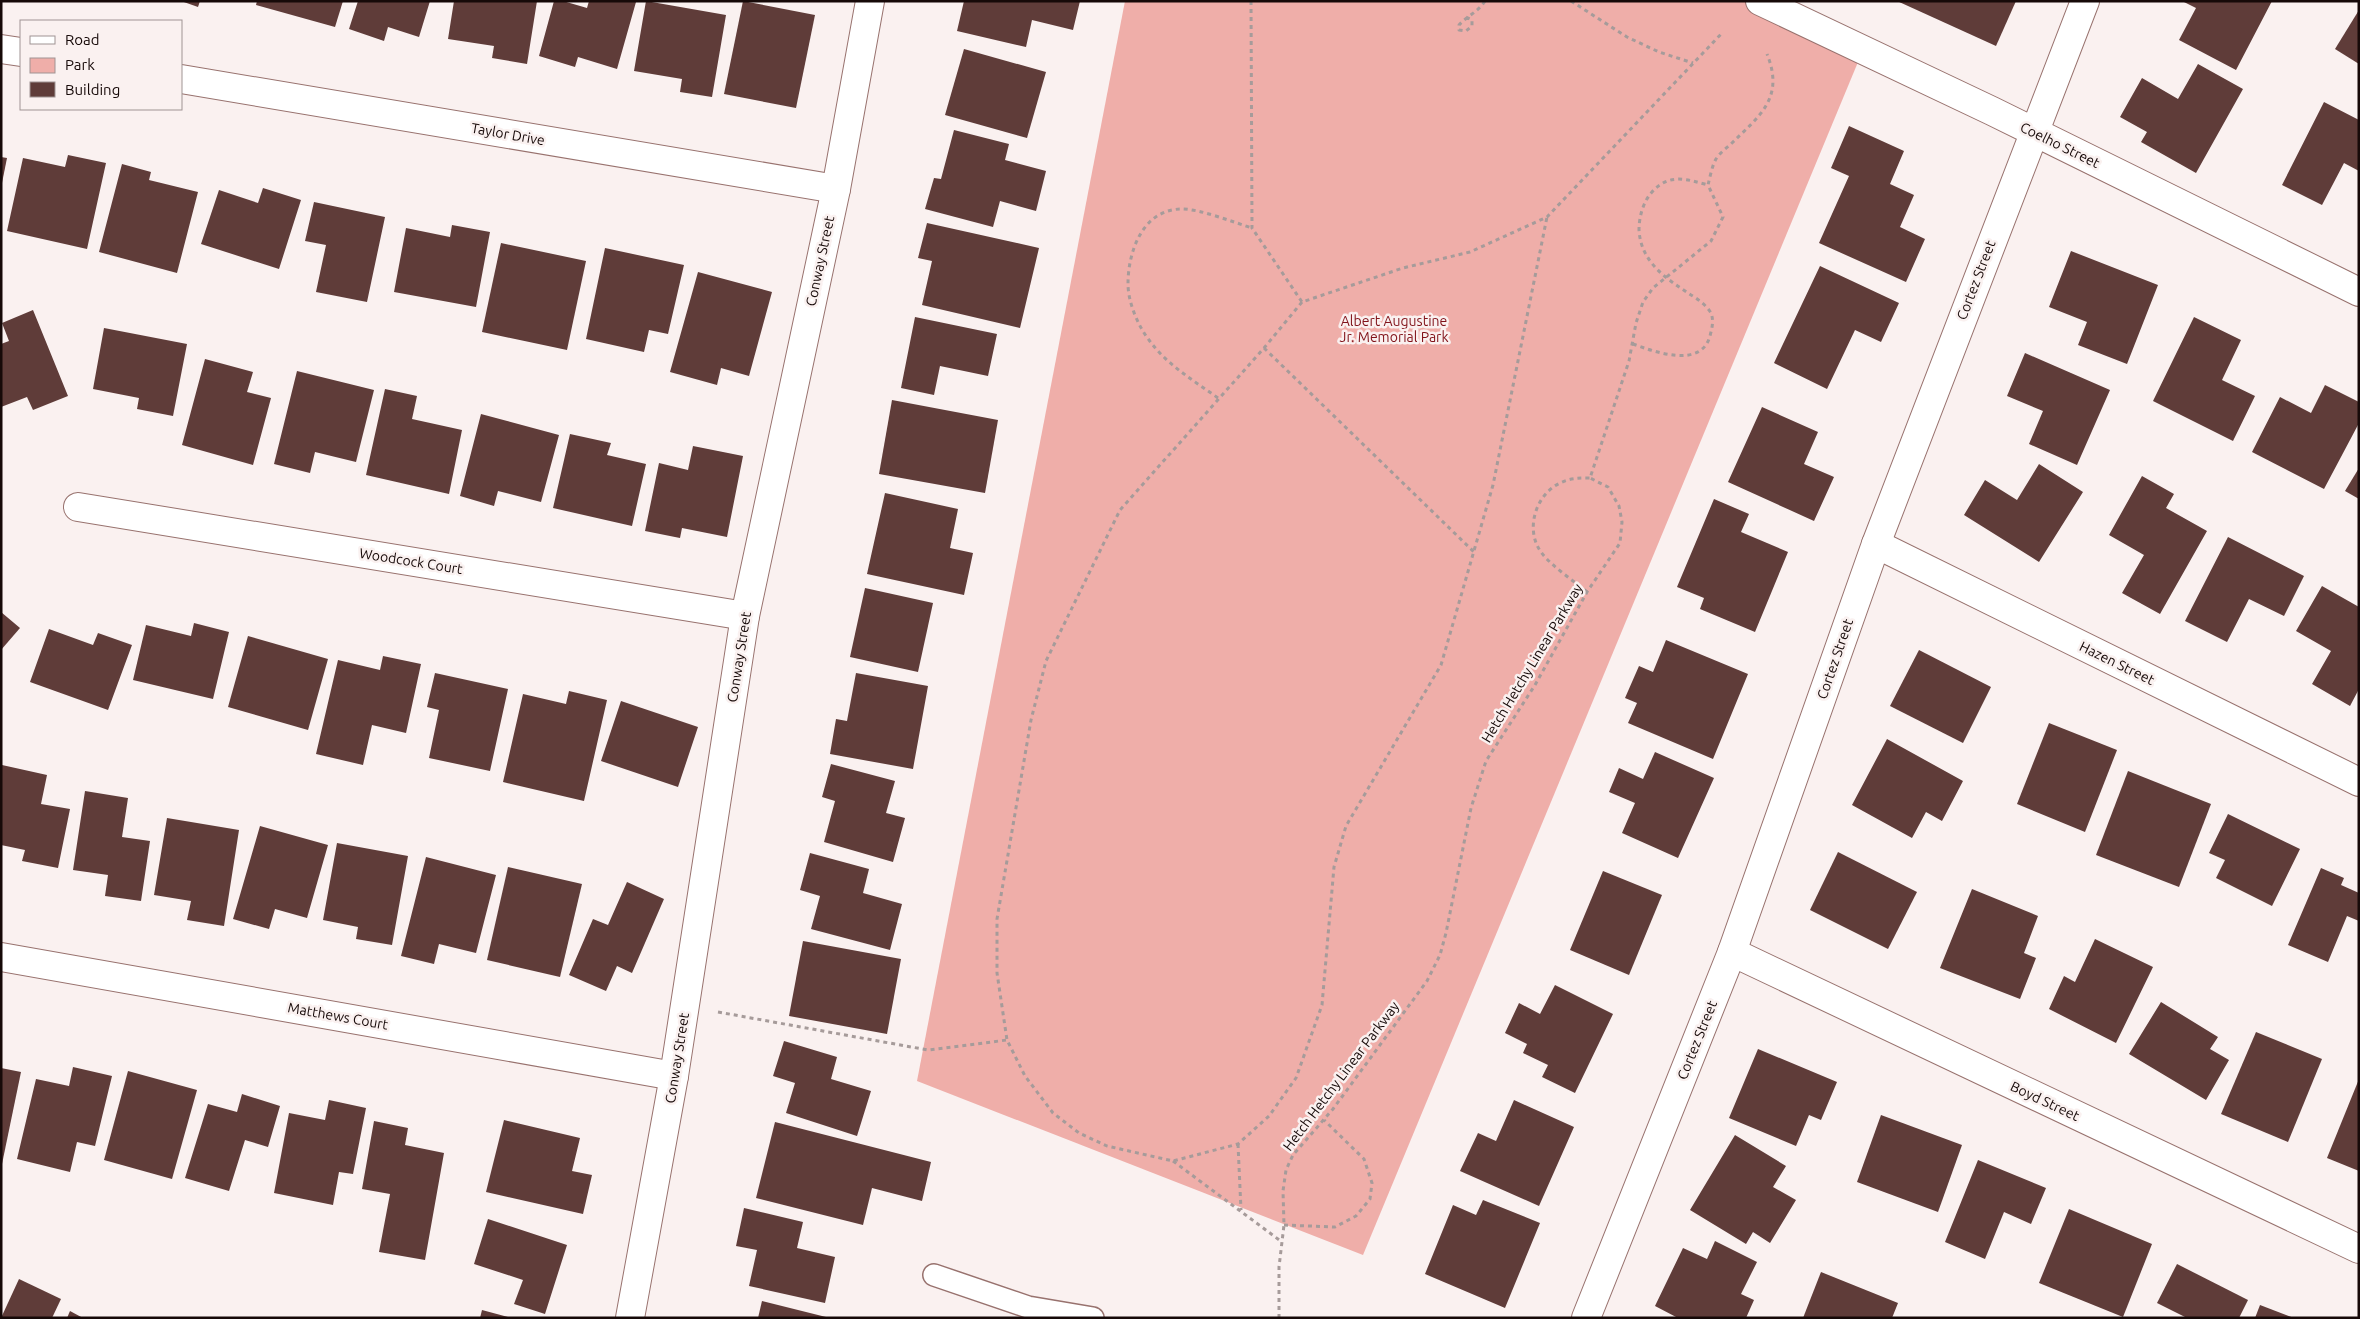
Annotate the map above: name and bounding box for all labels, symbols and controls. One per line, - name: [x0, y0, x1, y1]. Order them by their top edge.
- legend: [20, 20, 182, 110]
- text: Road: [65, 31, 100, 48]
- text: Park: [65, 56, 95, 73]
- text: Building: [65, 81, 120, 98]
- street label: Coelho Street: [2018, 119, 2103, 171]
- street label: Taylor Drive: [470, 120, 546, 148]
- street label: Conway Street: [803, 214, 837, 308]
- street label: Cortez Street: [1953, 237, 1999, 322]
- park label: Albert Augustine Jr. Memorial Park: [1340, 313, 1448, 345]
- street label: Woodcock Court: [358, 545, 464, 577]
- street label: Hetch Hetchy Linear Parkway: [1478, 580, 1586, 745]
- street label: Conway Street: [724, 610, 754, 704]
- street label: Cortez Street: [1814, 616, 1856, 701]
- street label: Hazen Street: [2077, 638, 2157, 688]
- street label: Hetch Hetchy Linear Parkway: [1280, 998, 1402, 1154]
- street label: Cortez Street: [1674, 998, 1720, 1082]
- street label: Matthews Court: [286, 999, 390, 1033]
- street label: Conway Street: [662, 1011, 692, 1105]
- street label: Boyd Street: [2008, 1078, 2082, 1124]

